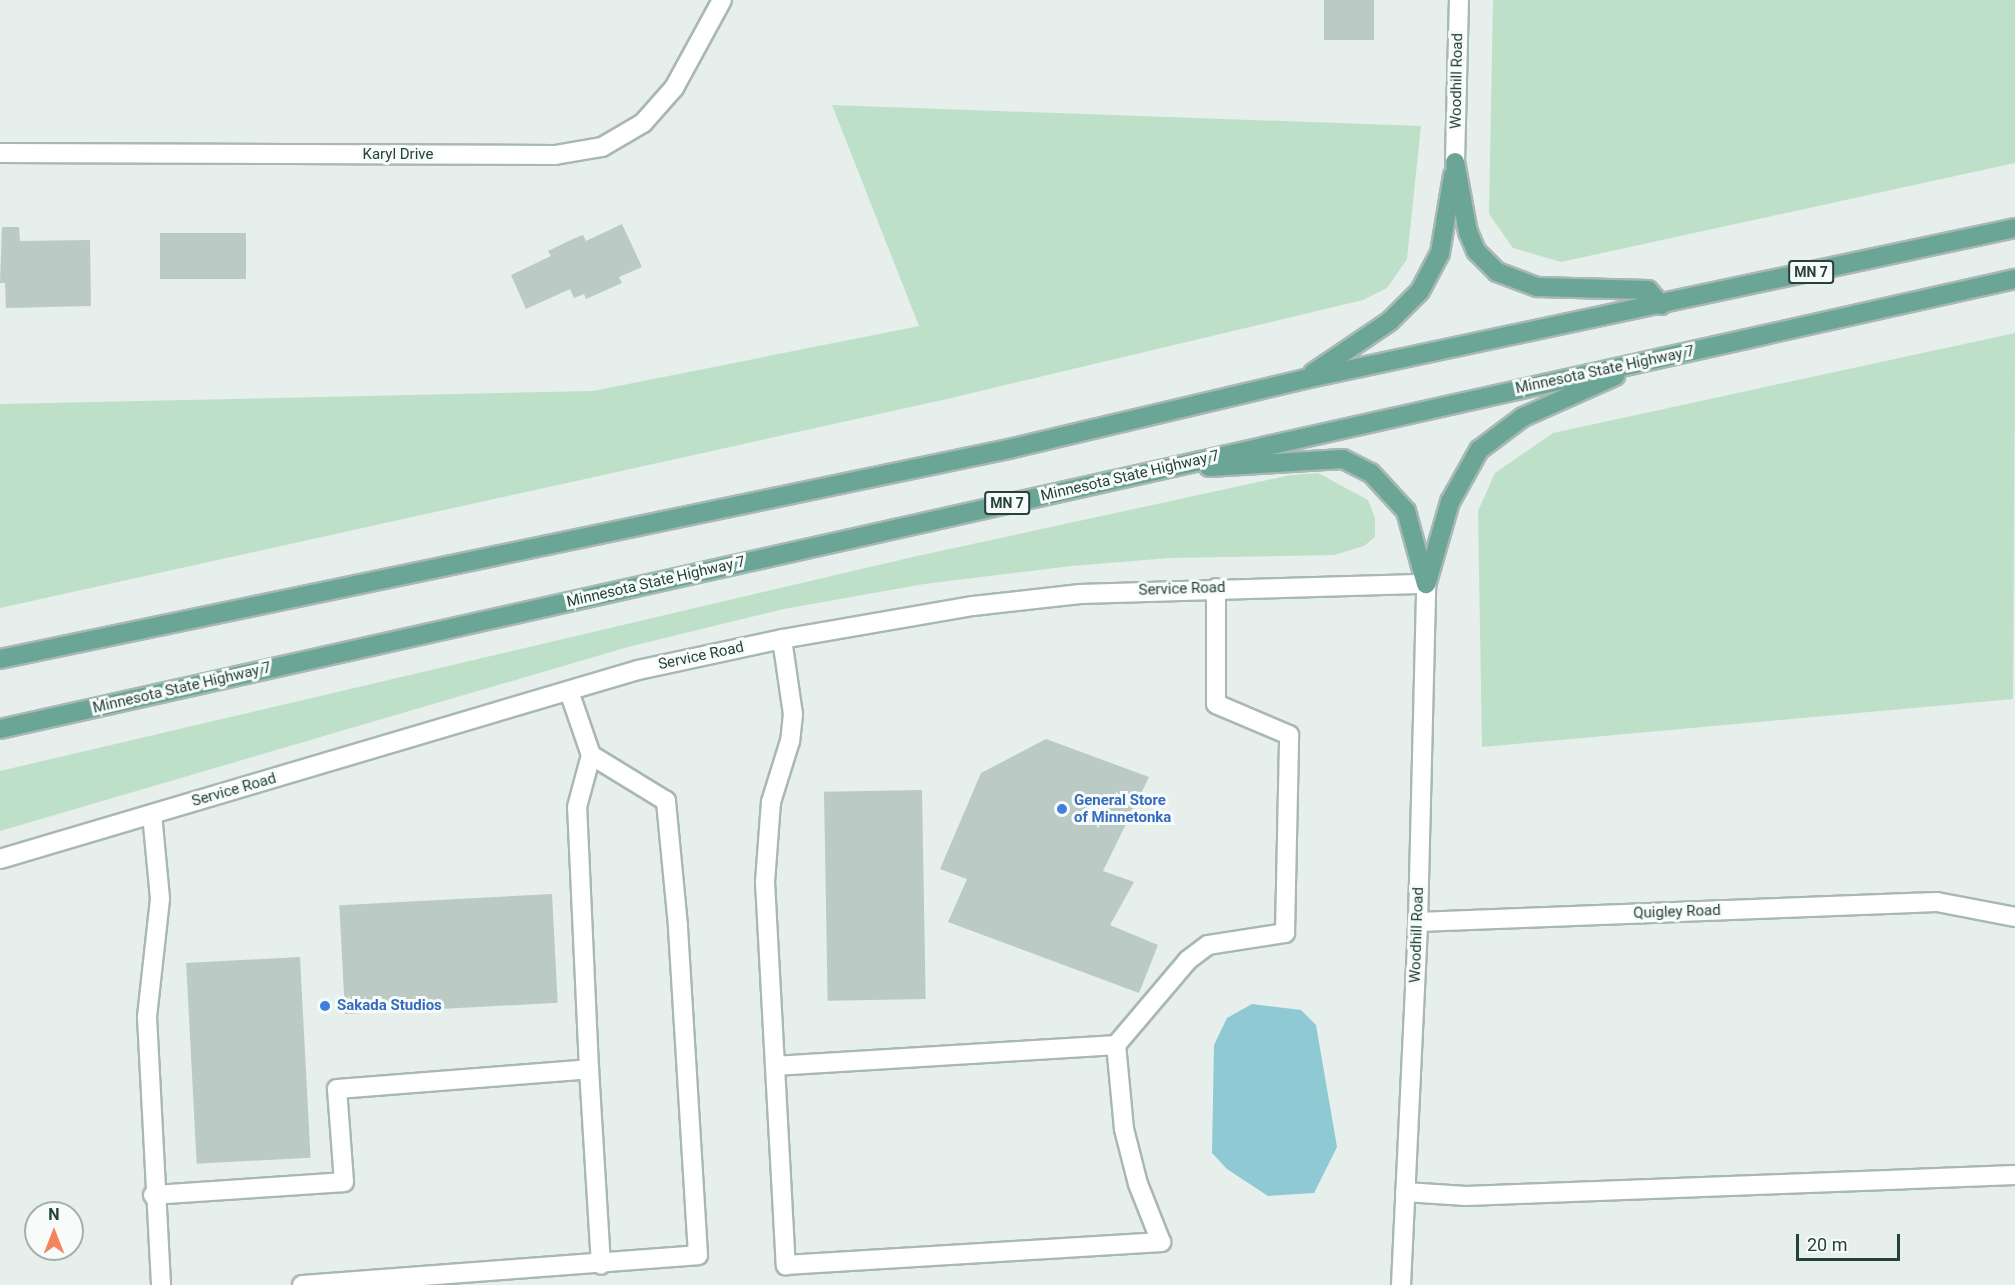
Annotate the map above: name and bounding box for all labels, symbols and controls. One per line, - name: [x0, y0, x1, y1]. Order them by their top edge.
- street label: Woodhill Road: [1447, 33, 1467, 129]
- street label: Karyl Drive: [363, 146, 433, 164]
- road number: MN 7: [1787, 261, 1835, 283]
- street label: Minnesota State Highway 7: [1514, 342, 1696, 398]
- street label: Minnesota State Highway 7: [1039, 447, 1221, 505]
- road number: MN 7: [983, 492, 1031, 514]
- street label: Minnesota State Highway 7: [565, 553, 747, 611]
- street label: Service Road: [1138, 578, 1226, 600]
- street label: Service Road: [657, 638, 745, 674]
- street label: Minnesota State Highway 7: [91, 659, 273, 717]
- street label: Service Road: [190, 769, 278, 811]
- place label: General Store of Minnetonka: [1074, 791, 1171, 826]
- marker: General Store of Minnetonka: [1055, 802, 1069, 816]
- street label: Woodhill Road: [1406, 887, 1428, 983]
- street label: Quigley Road: [1633, 901, 1721, 923]
- place label: Sakada Studios: [337, 997, 442, 1015]
- marker: Sakada Studios: [318, 999, 332, 1013]
- north arrow: [24, 1201, 84, 1261]
- text: N: [48, 1205, 60, 1224]
- scale bar: [1799, 1222, 1902, 1260]
- text: 20 m: [1807, 1234, 1847, 1255]

